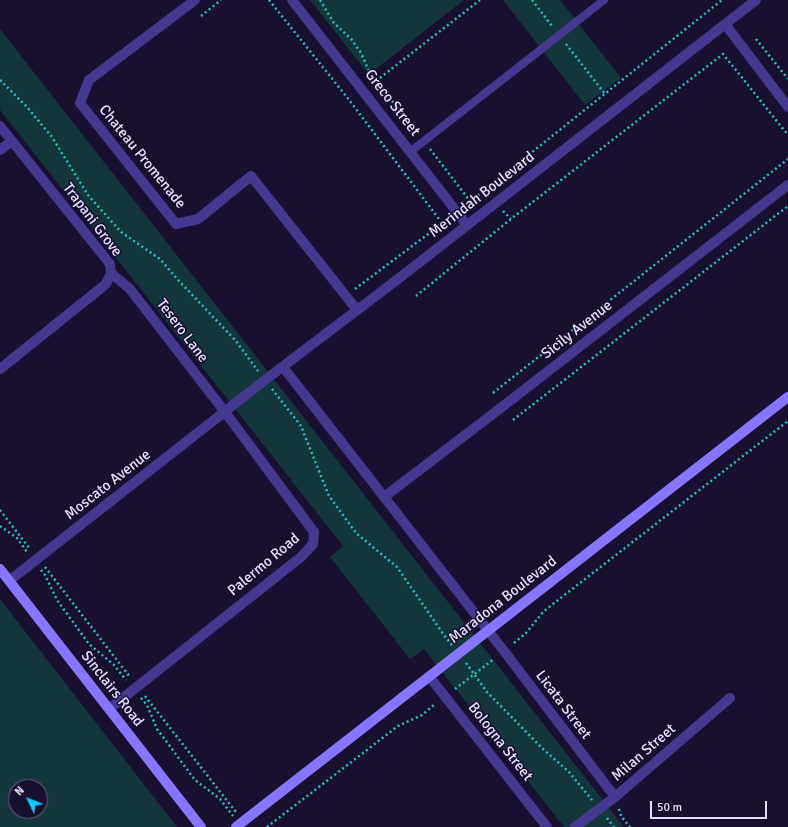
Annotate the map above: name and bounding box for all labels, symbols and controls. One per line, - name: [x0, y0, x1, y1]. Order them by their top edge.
- street label: Greco Street: [360, 66, 424, 140]
- street label: Chateau Promenade: [95, 101, 189, 213]
- street label: Merindah Boulevard: [426, 148, 538, 242]
- street label: Trapani Grove: [59, 180, 125, 260]
- street label: Tesero Lane: [152, 296, 212, 366]
- street label: Sicily Avenue: [538, 297, 616, 363]
- street label: Moscato Avenue: [61, 446, 155, 524]
- street label: Palermo Road: [224, 530, 304, 600]
- street label: Maradona Boulevard: [445, 552, 561, 648]
- street label: Sinclairs Road: [77, 647, 147, 731]
- street label: Licata Street: [531, 667, 595, 743]
- street label: Bologna Street: [464, 699, 536, 785]
- street label: Milan Street: [608, 720, 680, 786]
- north arrow: [8, 779, 48, 819]
- text: N: [12, 784, 27, 798]
- scale bar: [652, 793, 769, 819]
- text: 50 m: [657, 800, 682, 815]

